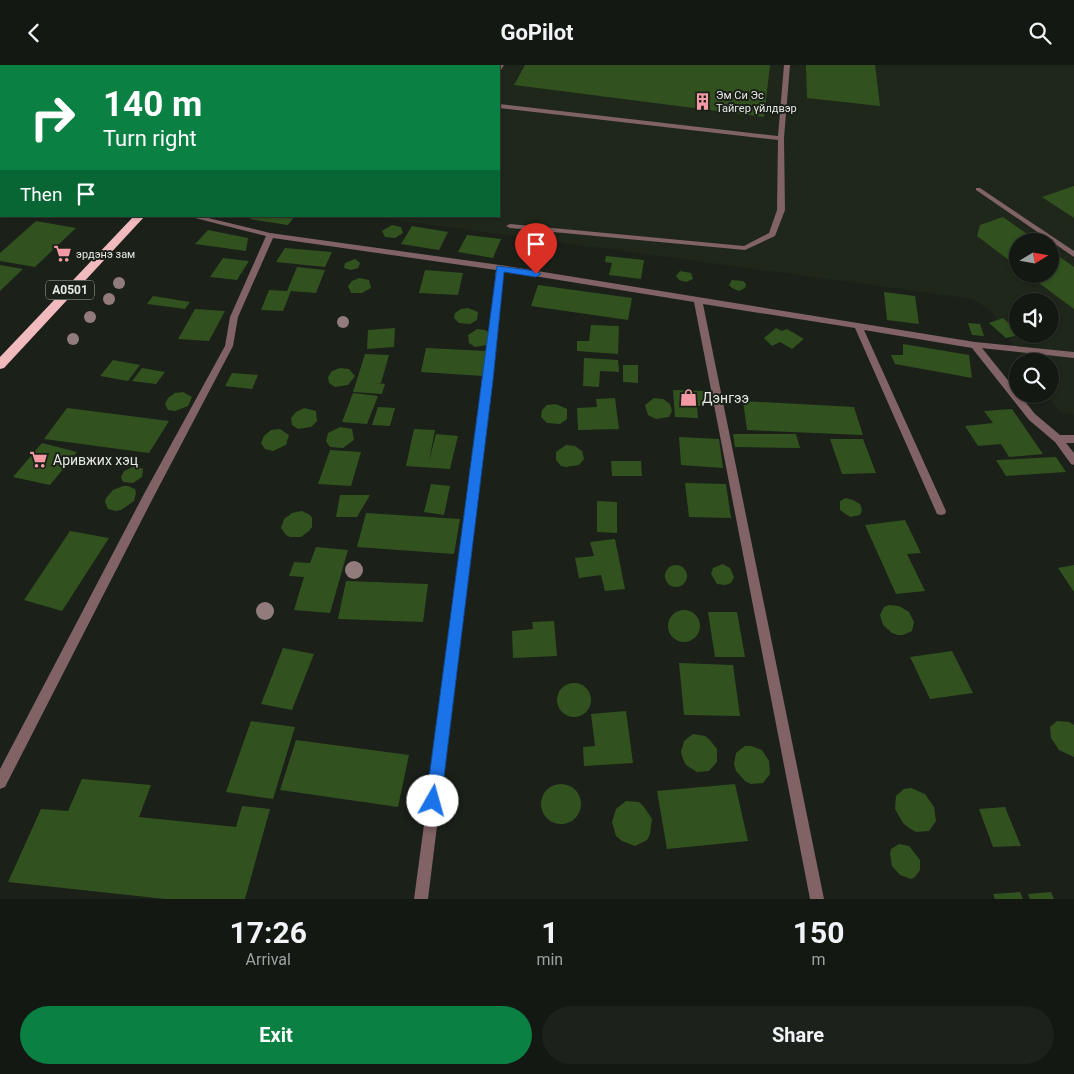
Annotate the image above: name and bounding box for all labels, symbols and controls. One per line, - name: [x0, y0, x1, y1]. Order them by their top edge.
- icon: back: [20, 19, 48, 47]
- icon: search: [1026, 19, 1054, 47]
- text: GoPilot: [500, 20, 574, 45]
- text: 140 m: [103, 84, 202, 125]
- icon: right: [20, 85, 85, 150]
- place label: Эм Си Эс Тайгер үйлдвэр: [716, 89, 797, 115]
- building icon: Эм Си Эс Тайгер үйлдвэр: [692, 91, 712, 111]
- text: Turn right: [103, 126, 197, 151]
- icon: arrive: [72, 180, 100, 208]
- text: Then: [20, 183, 62, 206]
- pin: [515, 223, 557, 274]
- icon: arrive: [522, 230, 550, 258]
- north arrow: [1009, 233, 1059, 283]
- map controls: [1009, 233, 1059, 403]
- supermarket icon: эрдэнэ зам: [52, 244, 72, 264]
- place label: эрдэнэ зам: [76, 248, 135, 261]
- road number: A0501: [46, 281, 94, 299]
- button: sound: [1009, 293, 1059, 343]
- button: search: [1009, 353, 1059, 403]
- shop icon: Дэнгээ: [678, 388, 698, 408]
- place label: Дэнгээ: [702, 390, 749, 406]
- supermarket icon: Аривжих хэц: [29, 450, 49, 470]
- place label: Аривжих хэц: [53, 452, 138, 468]
- position arrow: [406, 774, 458, 826]
- text: 17:26: [230, 915, 307, 950]
- text: 1: [541, 915, 558, 950]
- text: 150: [793, 915, 844, 950]
- text: Arrival: [246, 950, 291, 969]
- text: min: [536, 950, 563, 969]
- text: m: [812, 950, 826, 969]
- button: Exit: [20, 1006, 532, 1064]
- button: Share: [542, 1006, 1054, 1064]

